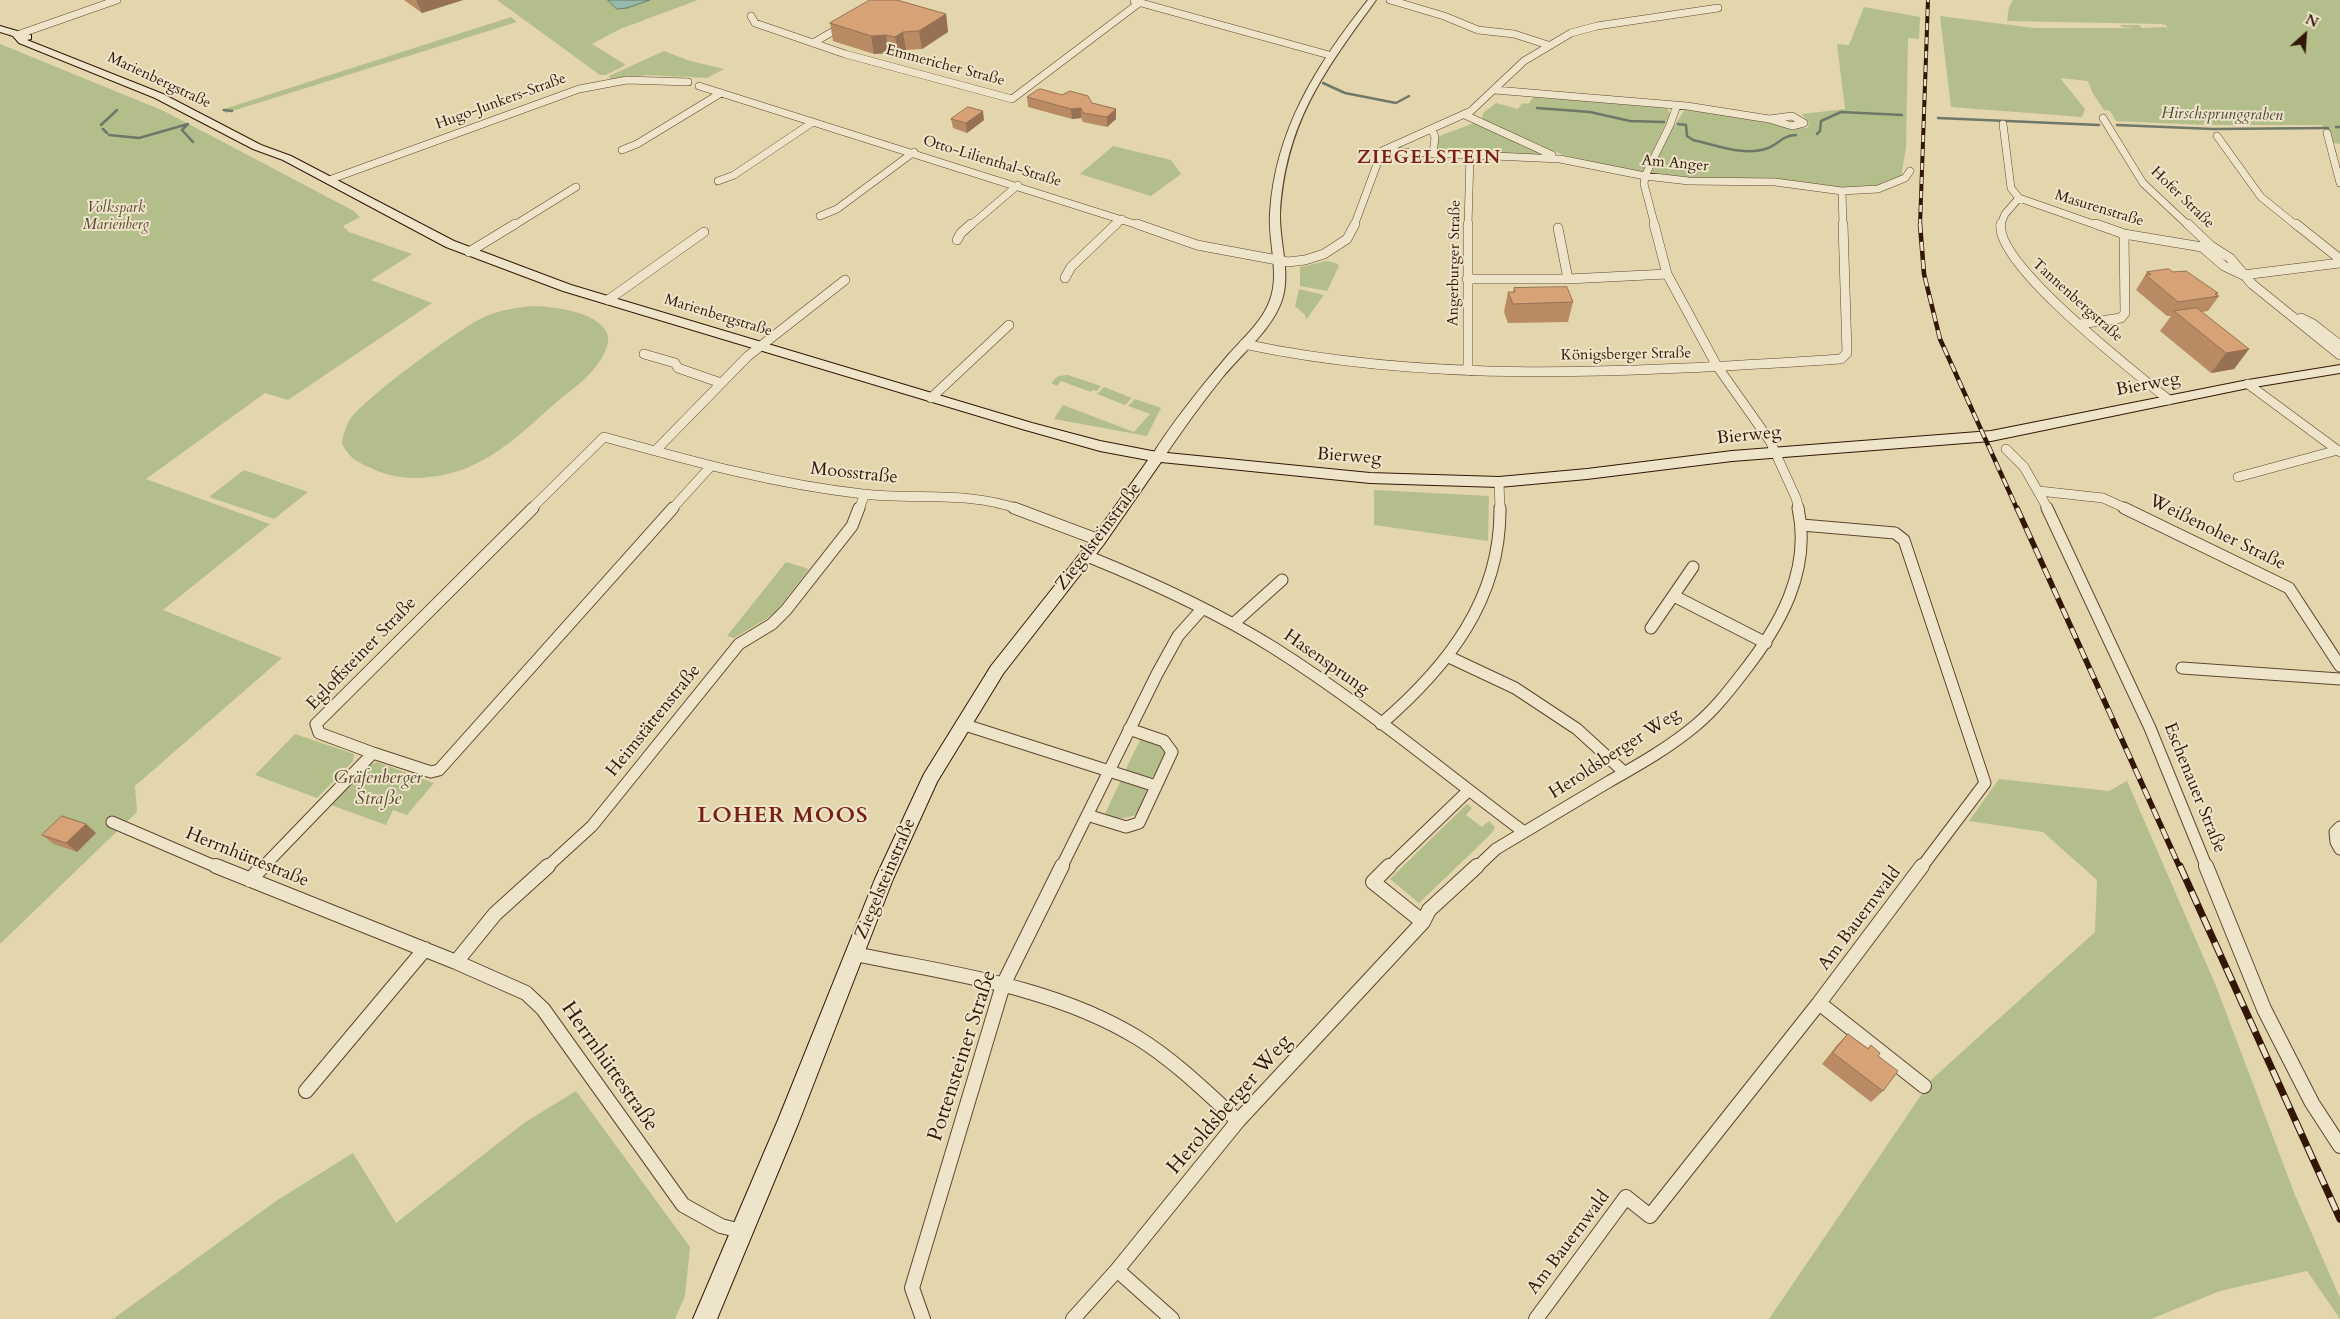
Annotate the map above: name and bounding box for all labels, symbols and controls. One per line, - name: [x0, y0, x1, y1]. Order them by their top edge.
- north arrow: [2280, 10, 2330, 60]
- text: N: [2302, 10, 2321, 32]
- street label: Emmericher Straße: [884, 41, 1006, 91]
- street label: Marienbergstraße: [105, 49, 213, 113]
- street label: Hugo-Junkers-Straße: [433, 70, 569, 134]
- water label: Hirschsprunggraben: [2161, 104, 2283, 126]
- street label: Otto-Lilienthal-Straße: [921, 132, 1063, 192]
- district label: ZIEGELSTEIN: [1355, 148, 1503, 170]
- street label: Am Anger: [1641, 152, 1709, 176]
- street label: Hofer Straße: [2146, 163, 2218, 233]
- street label: Masurenstraße: [2052, 187, 2146, 231]
- park label: Volkspark Marienberg: [83, 200, 149, 235]
- street label: Angerburger Straße: [1445, 200, 1465, 326]
- street label: Tannenbergstraße: [2028, 255, 2126, 347]
- street label: Marienbergstraße: [662, 291, 774, 341]
- street label: Königsberger Straße: [1561, 345, 1691, 365]
- street label: Bierweg: [2114, 368, 2182, 402]
- street label: Bierweg: [1716, 422, 1782, 450]
- street label: Bierweg: [1316, 444, 1382, 470]
- street label: Moosstraße: [809, 459, 899, 489]
- street label: Ziegelsteinstraße: [1052, 479, 1146, 595]
- street label: Weißenoher Straße: [2145, 491, 2289, 575]
- street label: Egloffsteiner Straße: [302, 593, 422, 715]
- street label: Hasensprung: [1279, 626, 1373, 700]
- street label: Heimstättenstraße: [602, 661, 706, 781]
- street label: Heroldsberger Weg: [1545, 704, 1685, 804]
- street label: Eschenauer Straße: [2158, 720, 2230, 856]
- park label: Gräfenberger Straße: [334, 768, 422, 811]
- district label: LOHER MOOS: [696, 804, 870, 830]
- street label: Ziegelsteinstraße: [851, 815, 921, 943]
- street label: Herrnhüttestraße: [182, 823, 312, 893]
- street label: Am Bauernwald: [1814, 863, 1906, 975]
- street label: Pottensteiner Straße: [923, 967, 1003, 1145]
- street label: Herrnhüttestraße: [555, 997, 663, 1137]
- street label: Heroldsberger Weg: [1162, 1030, 1298, 1180]
- street label: Am Bauernwald: [1523, 1187, 1615, 1299]

